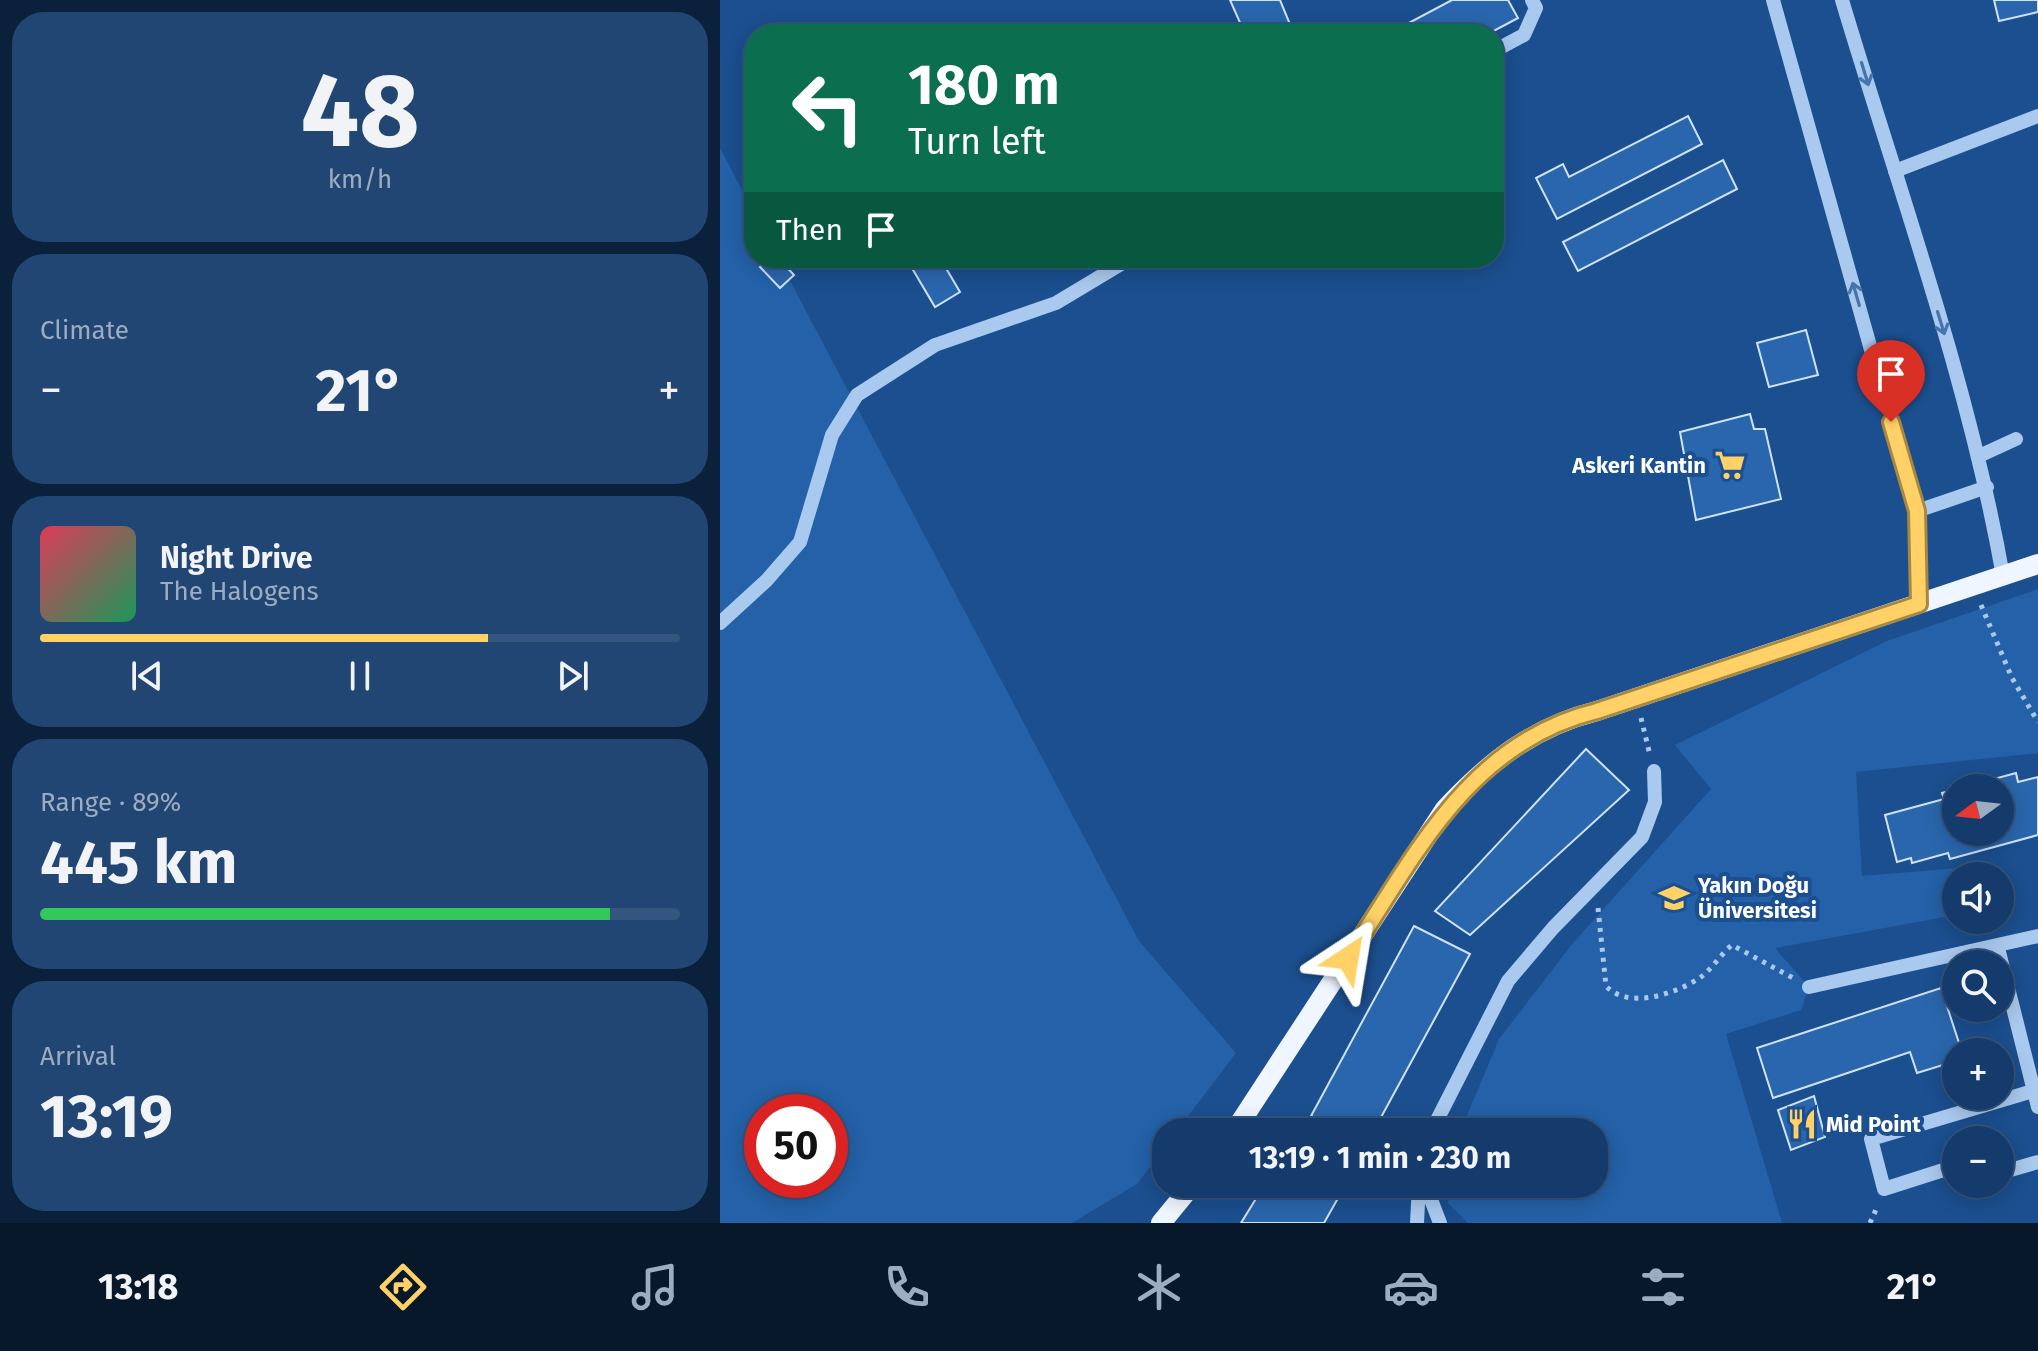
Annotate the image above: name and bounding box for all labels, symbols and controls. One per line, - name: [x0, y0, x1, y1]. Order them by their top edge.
- text: 48: [300, 49, 420, 174]
- text: 180 m: [908, 52, 1060, 119]
- icon: left: [776, 56, 880, 160]
- one-way arrow: [1858, 61, 1873, 87]
- text: Turn left: [908, 120, 1046, 164]
- text: km/h: [328, 164, 392, 195]
- icon: arrive: [859, 208, 903, 252]
- text: Then: [776, 212, 843, 248]
- one-way arrow: [1847, 281, 1862, 307]
- one-way arrow: [1935, 310, 1949, 335]
- text: Climate: [40, 315, 129, 346]
- pin: [1857, 340, 1925, 422]
- icon: arrive: [1869, 352, 1913, 396]
- text: 21°: [316, 355, 404, 427]
- text: −: [40, 364, 62, 417]
- text: +: [658, 364, 680, 417]
- supermarket icon: Askeri Kantin: [1713, 448, 1747, 482]
- place label: Askeri Kantin: [1571, 452, 1706, 479]
- text: Night Drive: [160, 540, 313, 576]
- text: The Halogens: [160, 576, 319, 607]
- icon: previous: [125, 654, 169, 698]
- icon: pause: [338, 654, 382, 698]
- icon: next: [551, 654, 595, 698]
- north arrow: [1942, 774, 2014, 846]
- map controls: [1942, 774, 2014, 1198]
- text: Range · 89%: [40, 787, 181, 818]
- text: 445 km: [40, 827, 237, 899]
- button: sound: [1942, 862, 2014, 934]
- place label: Yakın Doğu Üniversitesi: [1697, 872, 1817, 924]
- school or university icon: Yakın Doğu Üniversitesi: [1657, 881, 1691, 915]
- position arrow: [1306, 916, 1390, 1000]
- button: search: [1942, 950, 2014, 1022]
- button: +: [1942, 1038, 2014, 1110]
- text: Arrival: [40, 1041, 116, 1072]
- text: 13:19: [40, 1081, 173, 1153]
- speed limit sign: 50: [744, 1094, 848, 1198]
- restaurant icon: Mid Point: [1785, 1107, 1819, 1141]
- place label: Mid Point: [1826, 1111, 1921, 1138]
- button: −: [1942, 1126, 2014, 1198]
- text: 13:19 · 1 min · 230 m: [1249, 1140, 1511, 1176]
- icon: directions: [375, 1259, 431, 1315]
- icon: music: [627, 1259, 683, 1315]
- icon: phone: [879, 1259, 935, 1315]
- icon: climate: [1131, 1259, 1187, 1315]
- icon: car: [1383, 1259, 1439, 1315]
- icon: filters: [1635, 1259, 1691, 1315]
- text: 13:18: [98, 1265, 178, 1309]
- text: 21°: [1887, 1265, 1940, 1309]

